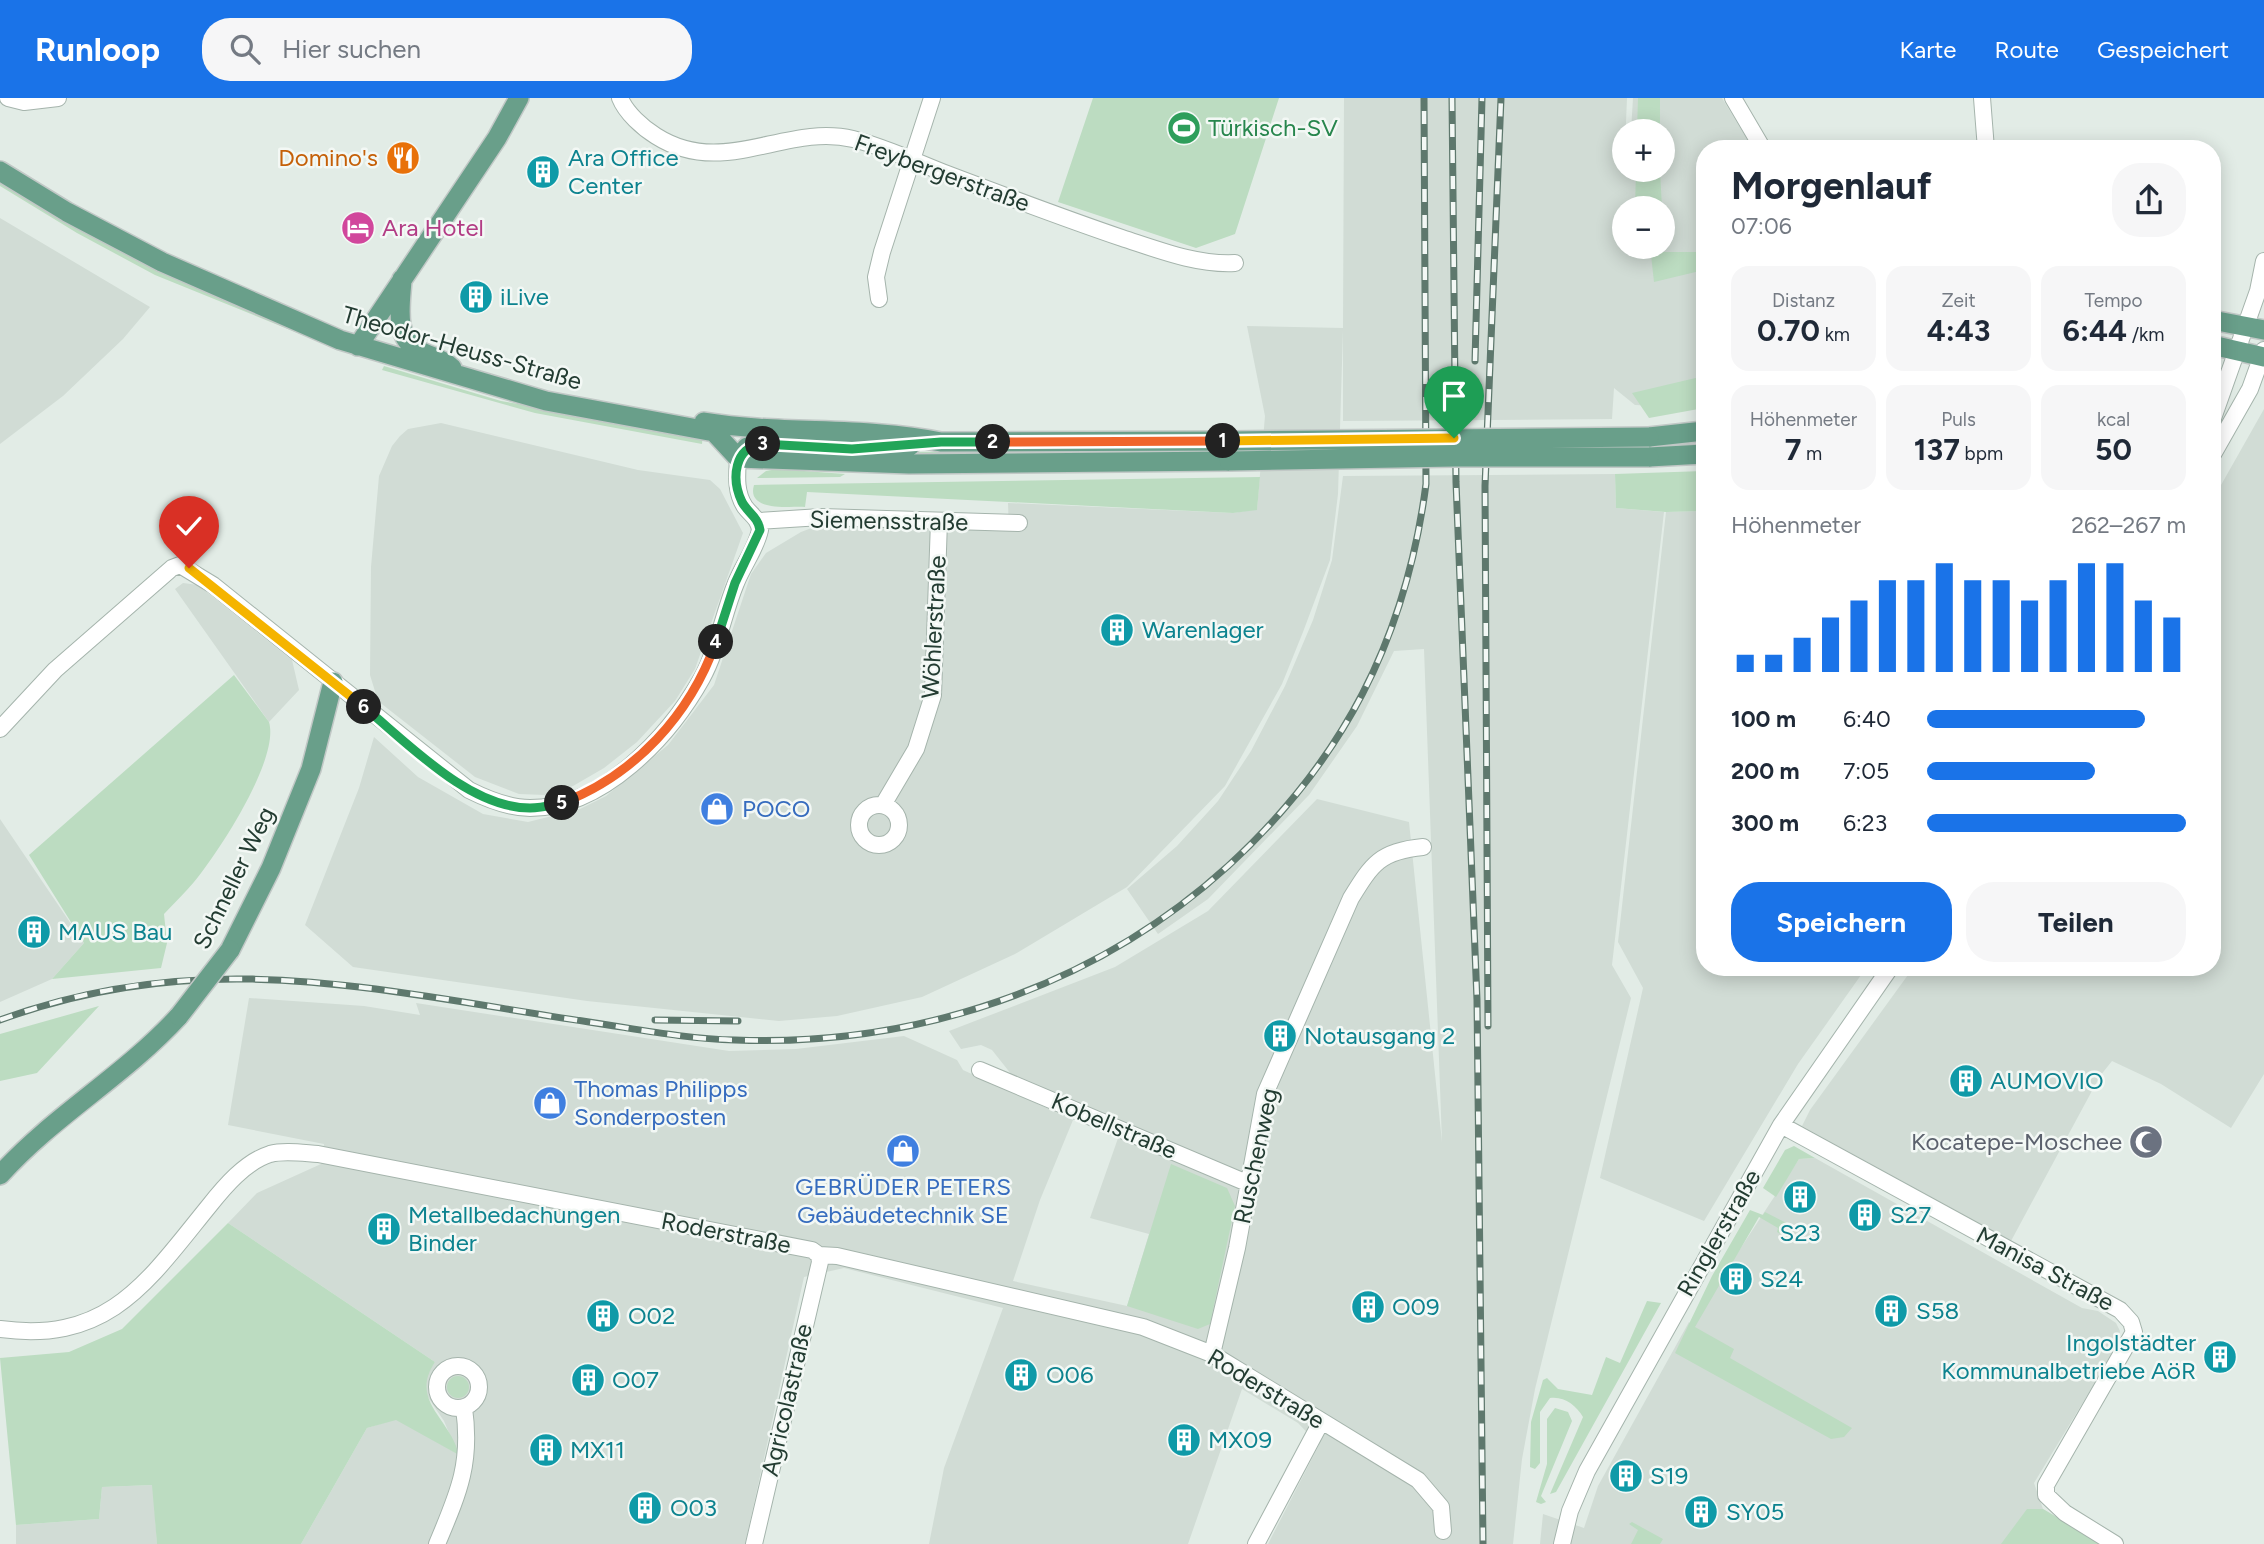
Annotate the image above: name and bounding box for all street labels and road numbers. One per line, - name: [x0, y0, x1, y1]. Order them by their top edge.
- street label: Freybergerstraße: [851, 127, 1034, 218]
- street label: Theodor-Heuss-Straße: [339, 299, 585, 396]
- street label: Siemensstraße: [809, 505, 969, 536]
- street label: Wöhlerstraße: [915, 555, 952, 699]
- street label: Schneller Weg: [187, 802, 280, 954]
- street label: Ruschenweg: [1227, 1085, 1284, 1226]
- street label: Kobellstraße: [1047, 1086, 1181, 1165]
- street label: Ringlerstraße: [1671, 1164, 1767, 1301]
- street label: Roderstraße: [659, 1206, 793, 1259]
- street label: Manisa Straße: [1971, 1220, 2119, 1317]
- street label: Agricolastraße: [755, 1321, 818, 1479]
- street label: Roderstraße: [1202, 1342, 1330, 1435]

